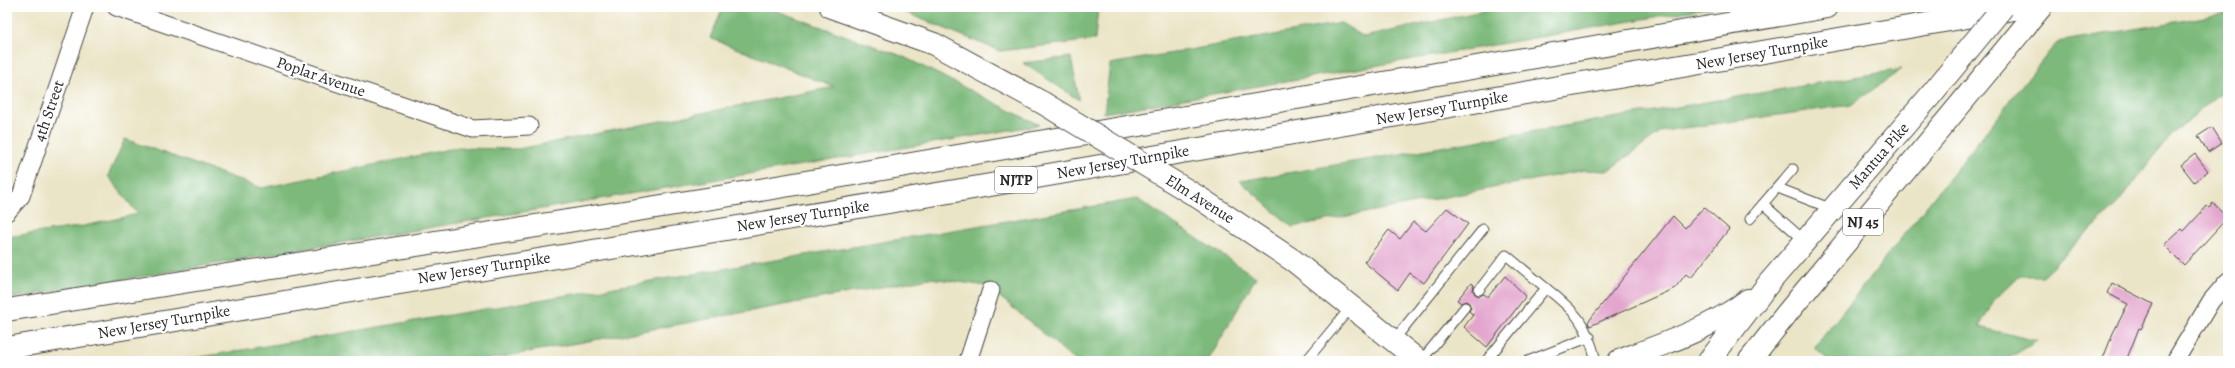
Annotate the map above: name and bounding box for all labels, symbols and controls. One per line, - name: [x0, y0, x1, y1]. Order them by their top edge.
- street label: New Jersey Turnpike: [1694, 31, 1830, 75]
- street label: Poplar Avenue: [274, 51, 368, 103]
- street label: 4th Street: [28, 77, 70, 145]
- street label: New Jersey Turnpike: [1374, 86, 1510, 130]
- street label: Mantua Pike: [1844, 118, 1914, 194]
- street label: New Jersey Turnpike: [1055, 140, 1191, 184]
- road number: NJTP: [995, 167, 1037, 193]
- street label: Elm Avenue: [1161, 169, 1239, 229]
- street label: New Jersey Turnpike: [735, 195, 871, 237]
- road number: NJ 45: [1843, 209, 1883, 235]
- street label: New Jersey Turnpike: [416, 247, 552, 289]
- street label: New Jersey Turnpike: [96, 300, 232, 344]

